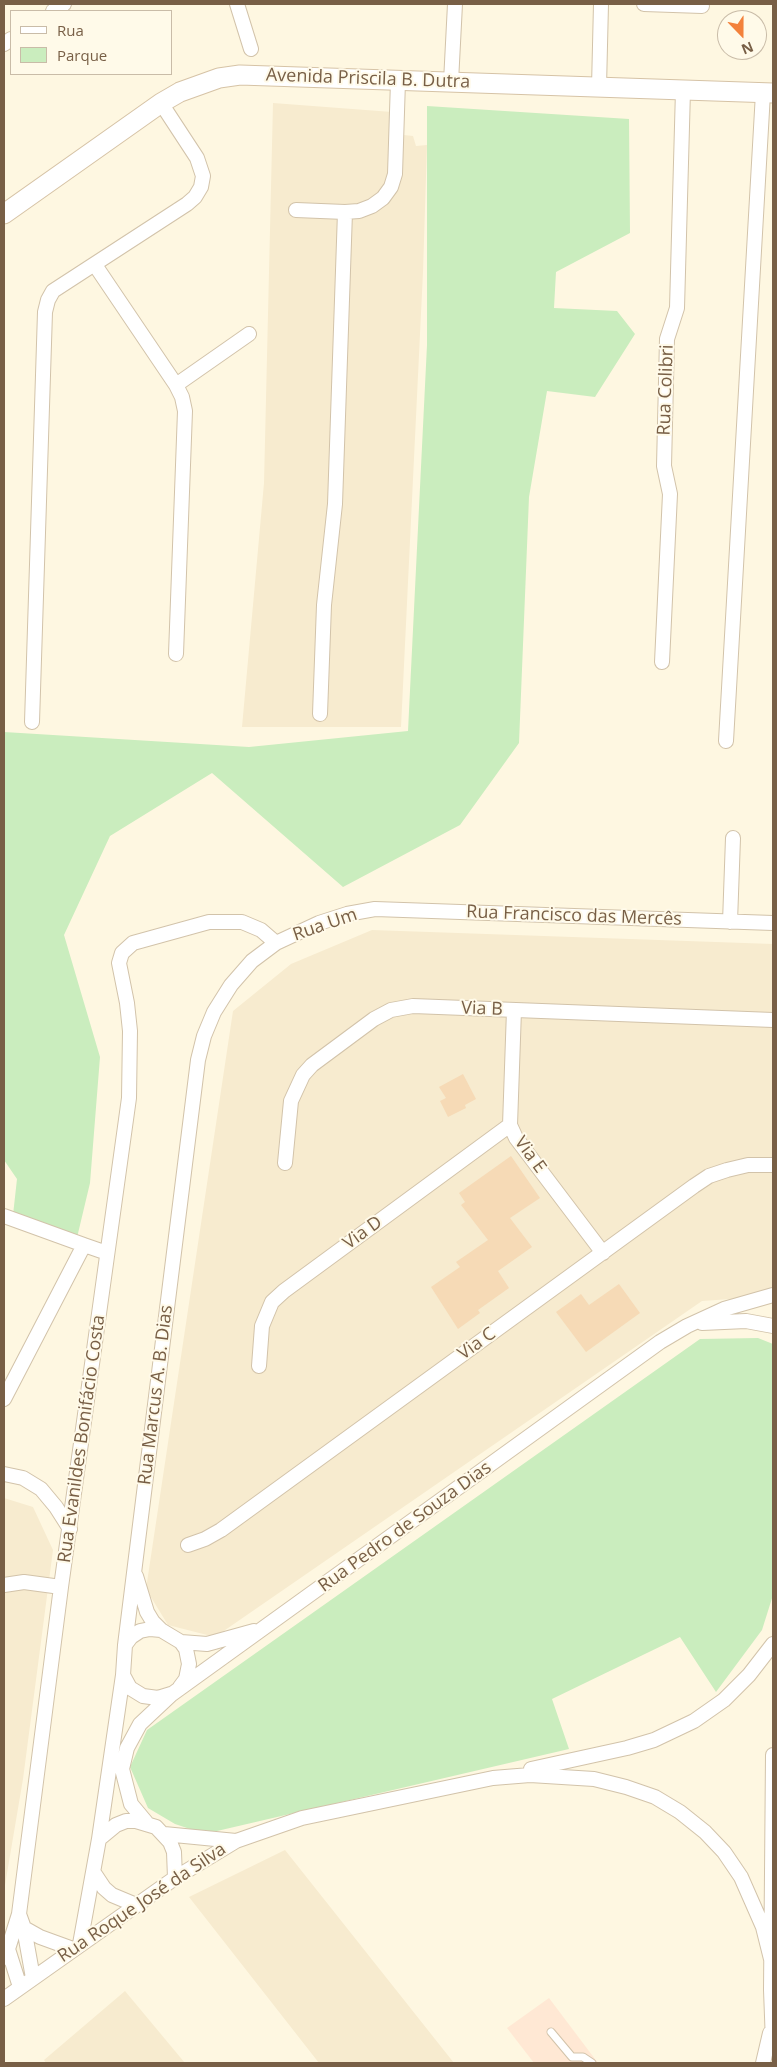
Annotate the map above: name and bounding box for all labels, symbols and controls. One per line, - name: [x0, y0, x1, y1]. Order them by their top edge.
- legend: [10, 10, 172, 75]
- north arrow: [717, 10, 767, 60]
- text: Rua: [57, 20, 84, 40]
- text: N: [739, 37, 756, 59]
- text: Parque: [57, 45, 107, 65]
- street label: Avenida Priscila B. Dutra: [266, 65, 470, 93]
- street label: Rua Colibri: [654, 344, 678, 436]
- street label: Rua Francisco das Mercês: [466, 901, 682, 931]
- street label: Rua Um: [290, 904, 360, 946]
- street label: Via B: [461, 997, 503, 1021]
- street label: Via E: [510, 1132, 550, 1178]
- street label: Via D: [339, 1212, 387, 1254]
- street label: Rua Marcus A. B. Dias: [134, 1304, 178, 1486]
- street label: Rua Evanildes Bonifácio Costa: [54, 1314, 110, 1564]
- street label: Via C: [454, 1323, 500, 1365]
- street label: Rua Pedro de Souza Dias: [314, 1457, 496, 1597]
- street label: Rua Roque José da Silva: [54, 1839, 230, 1967]

